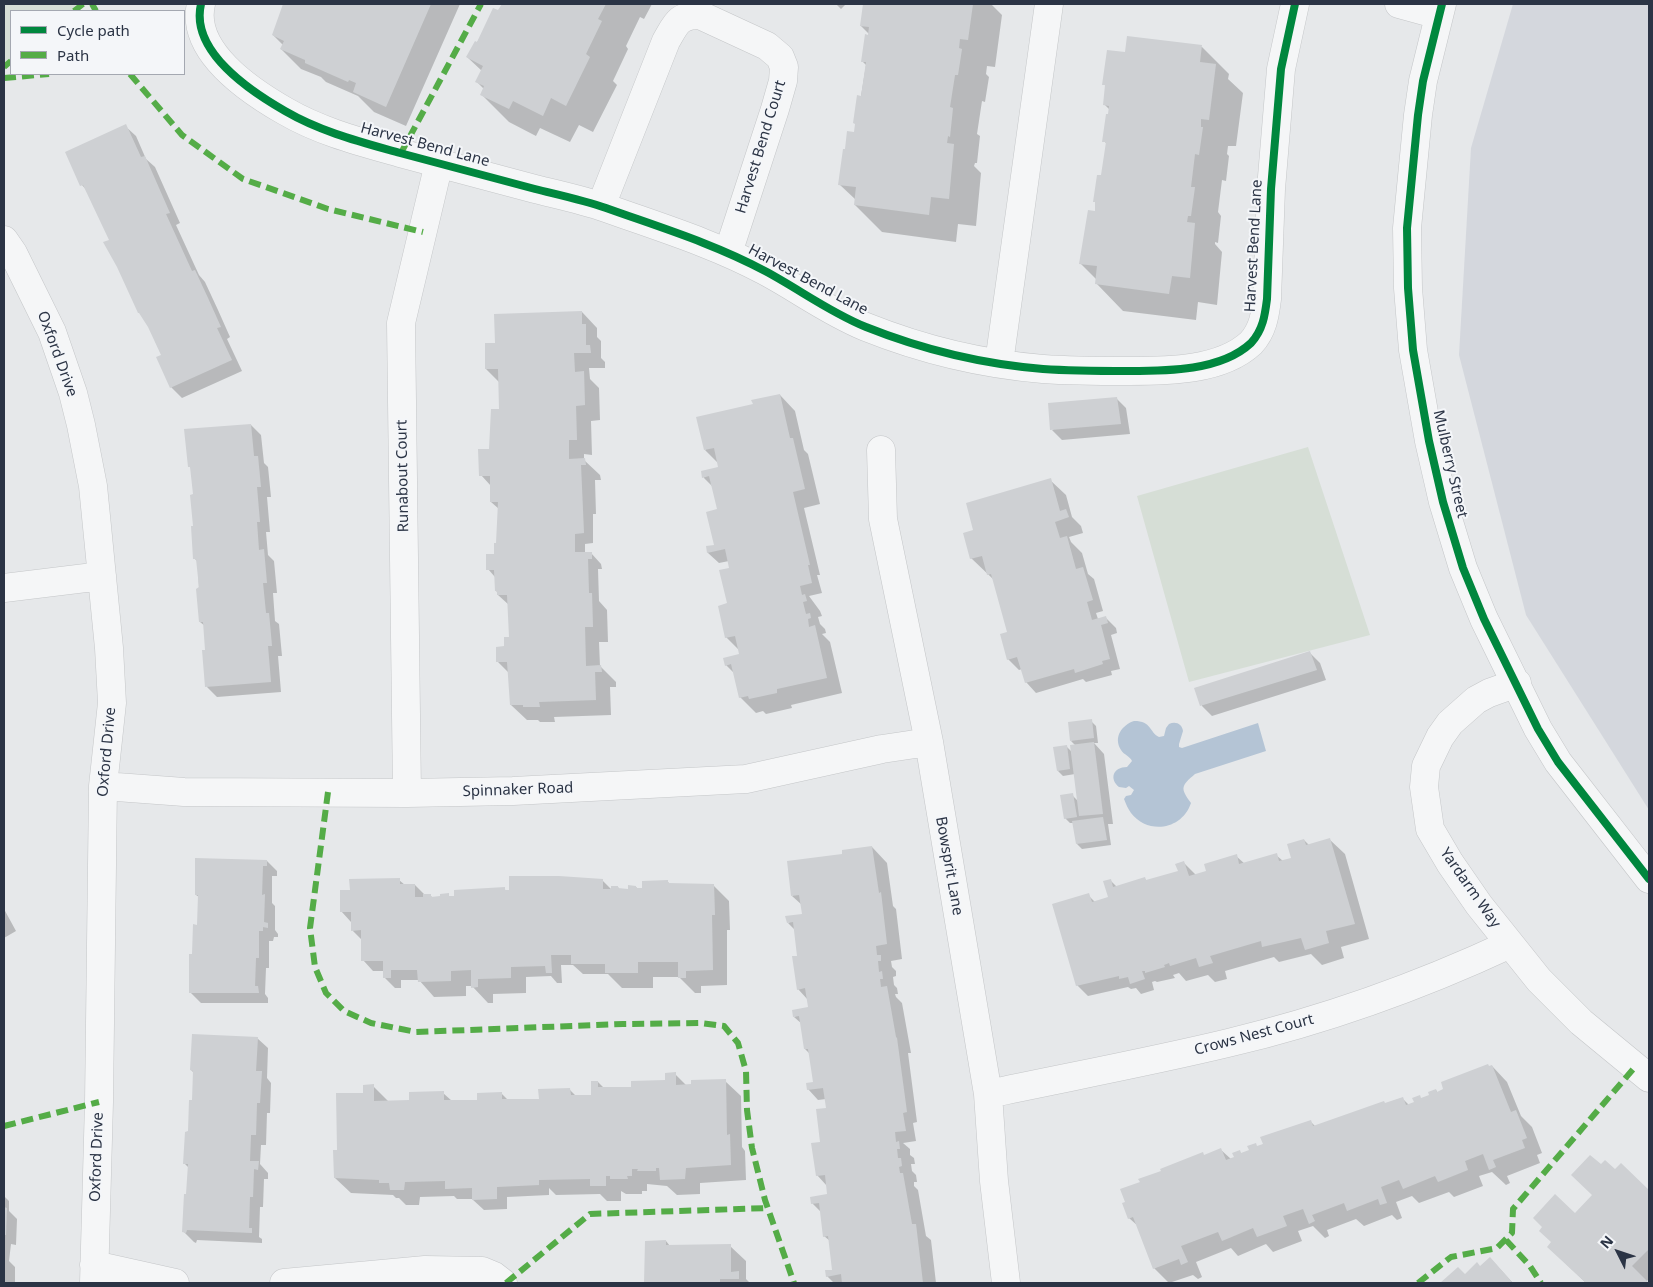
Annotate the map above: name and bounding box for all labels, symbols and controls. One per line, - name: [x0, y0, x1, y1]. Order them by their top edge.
- legend: [10, 10, 185, 75]
- text: Cycle path: [57, 20, 130, 40]
- text: Path: [57, 45, 89, 65]
- street label: Harvest Bend Court: [732, 78, 790, 216]
- street label: Harvest Bend Lane: [358, 119, 492, 171]
- street label: Harvest Bend Lane: [1242, 179, 1266, 313]
- street label: Harvest Bend Lane: [745, 241, 871, 319]
- street label: Oxford Drive: [33, 309, 81, 399]
- street label: Mulberry Street: [1429, 408, 1471, 520]
- street label: Runabout Court: [393, 420, 413, 532]
- street label: Oxford Drive: [94, 706, 120, 798]
- street label: Spinnaker Road: [462, 779, 574, 801]
- street label: Bowsprit Lane: [931, 815, 967, 917]
- street label: Yardarm Way: [1436, 845, 1504, 931]
- street label: Crows Nest Court: [1192, 1010, 1316, 1060]
- street label: Oxford Drive: [86, 1112, 108, 1202]
- north arrow: [1593, 1227, 1643, 1277]
- text: N: [1595, 1231, 1617, 1252]

